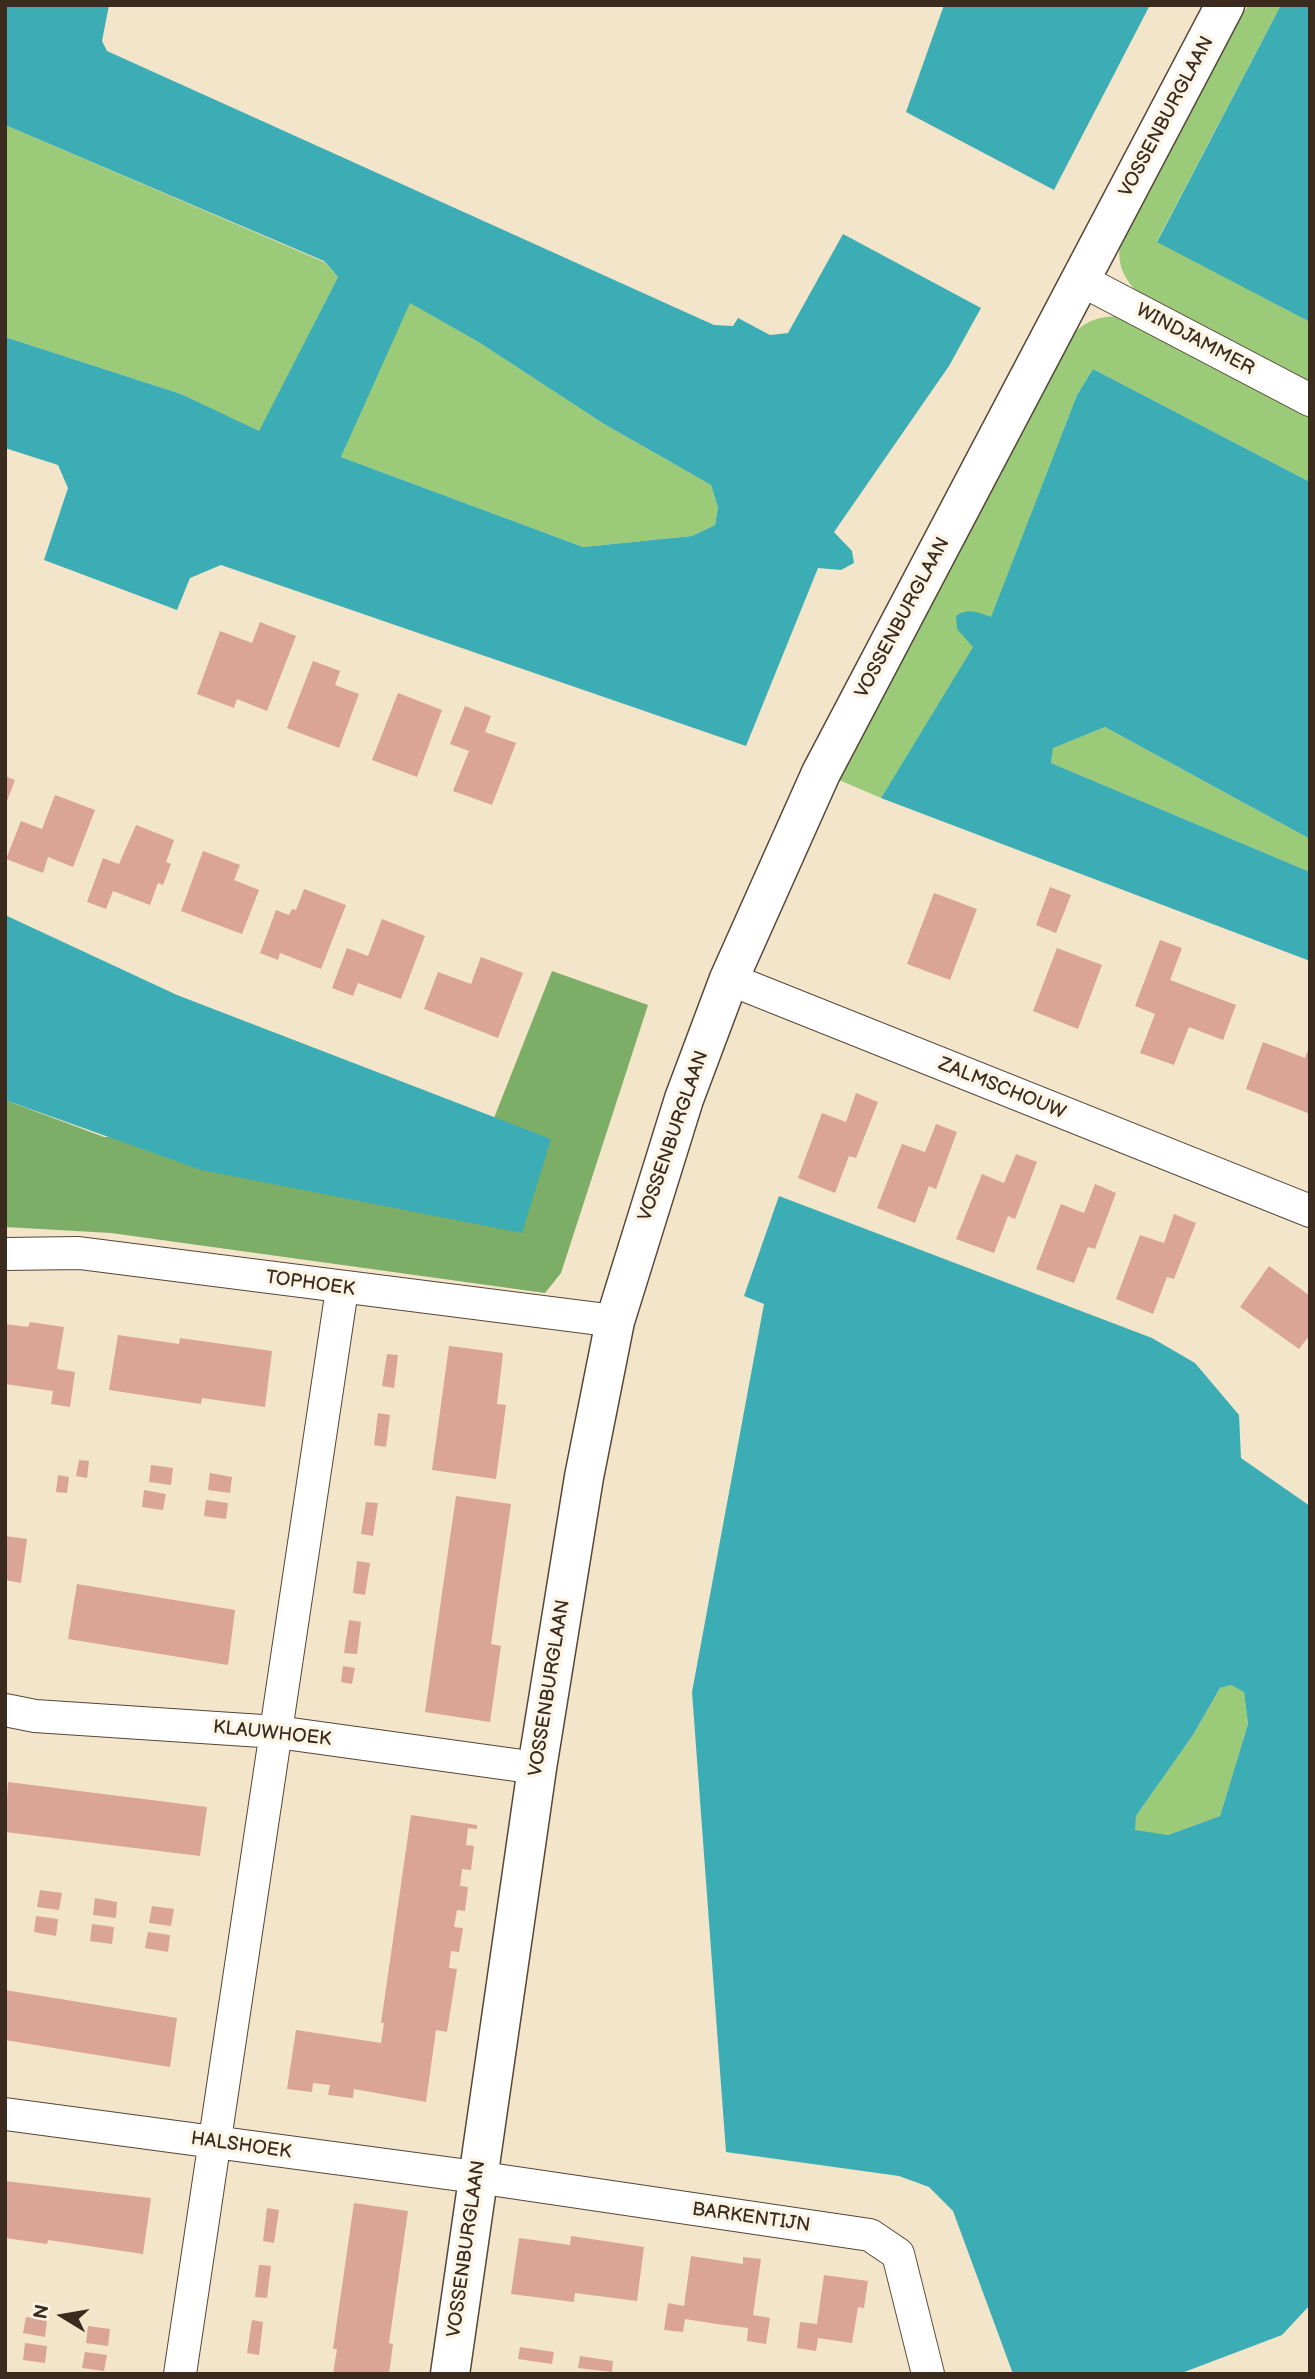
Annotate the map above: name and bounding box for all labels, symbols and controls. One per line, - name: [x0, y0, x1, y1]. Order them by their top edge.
- street label: VOSSENBURGLAAN: [1115, 33, 1219, 201]
- street label: WINDJAMMER: [1132, 299, 1258, 381]
- street label: VOSSENBURGLAAN: [851, 534, 955, 702]
- street label: VOSSENBURGLAAN: [634, 1048, 714, 1224]
- street label: ZALMSCHOUW: [935, 1053, 1069, 1125]
- street label: TOPHOEK: [264, 1266, 356, 1302]
- street label: VOSSENBURGLAAN: [525, 1598, 575, 1778]
- street label: KLAUWHOEK: [212, 1716, 332, 1752]
- street label: HALSHOEK: [189, 2128, 293, 2164]
- street label: VOSSENBURGLAAN: [443, 2159, 491, 2339]
- street label: BARKENTIJN: [690, 2198, 812, 2238]
- north arrow: [28, 2281, 98, 2351]
- text: N: [29, 2303, 55, 2321]

